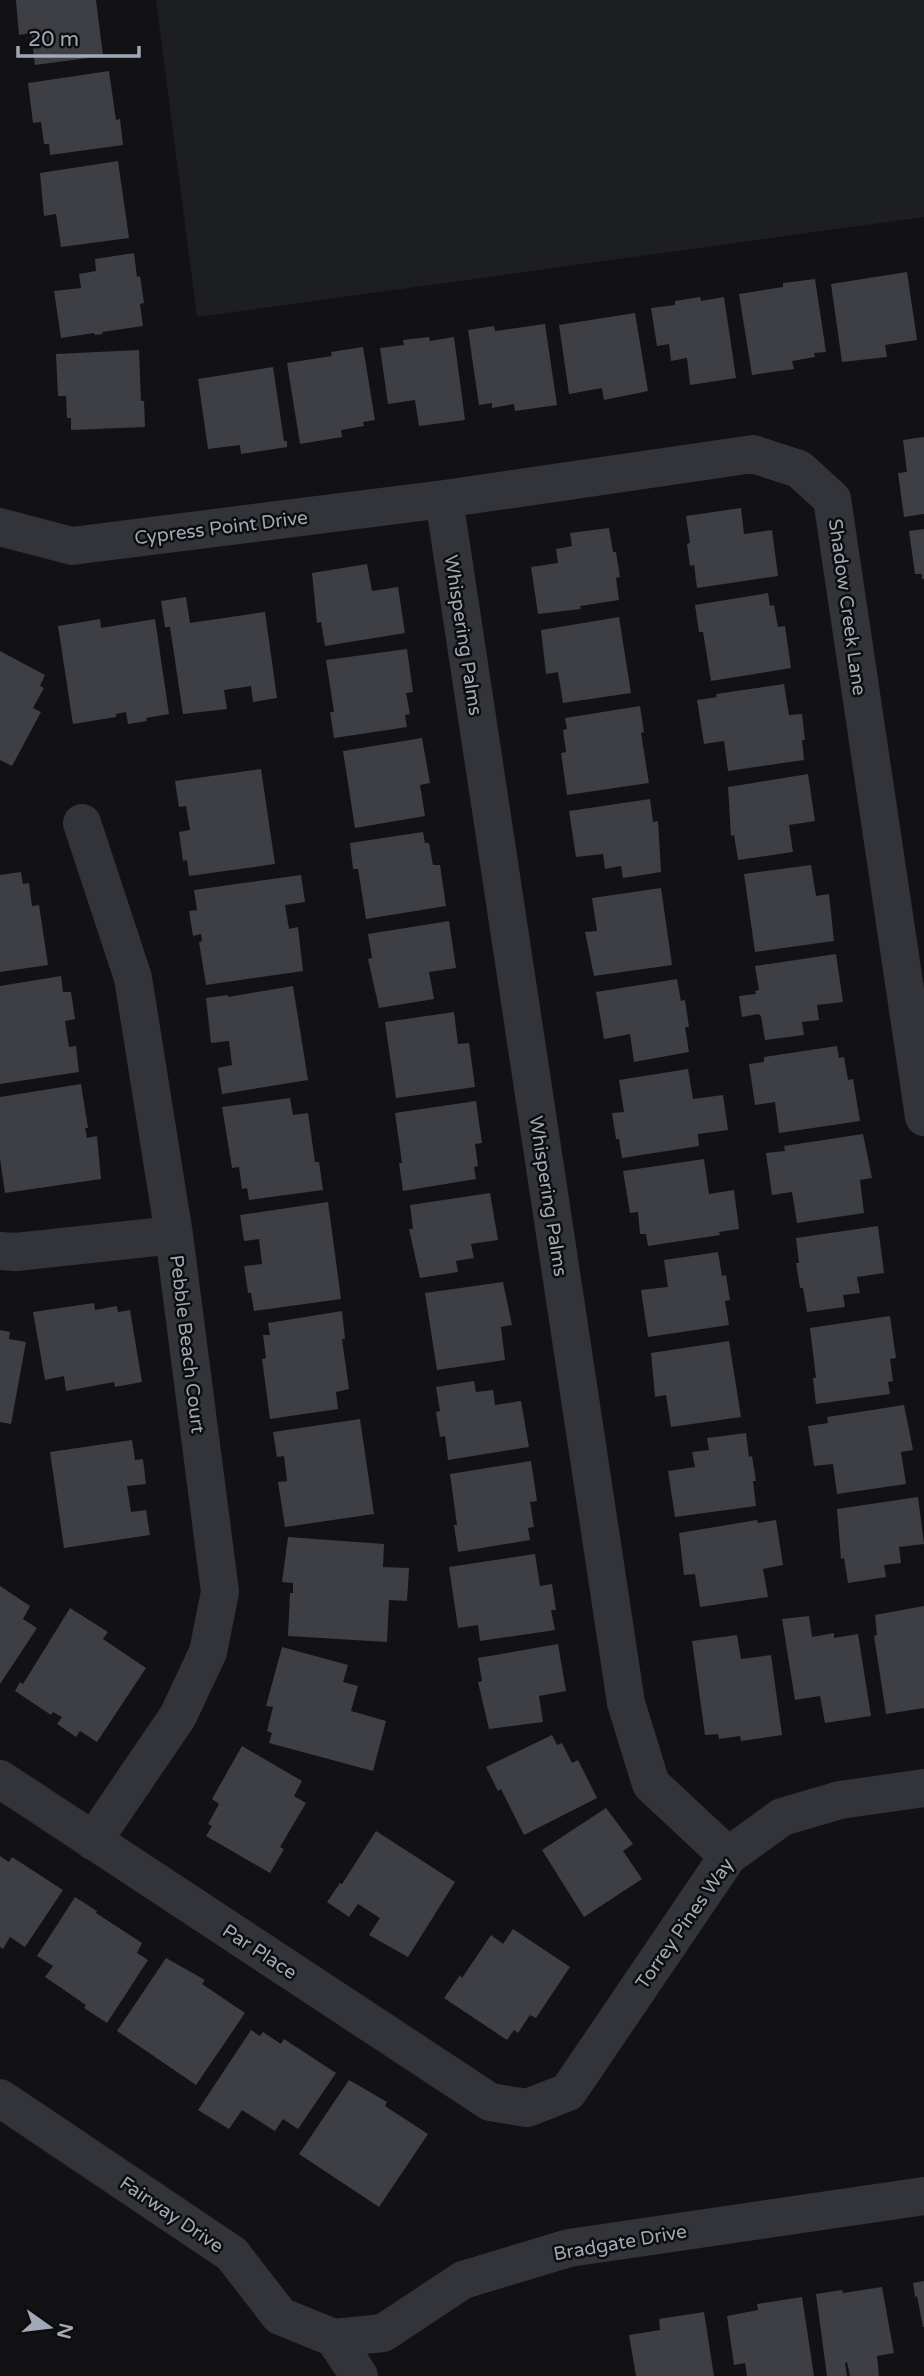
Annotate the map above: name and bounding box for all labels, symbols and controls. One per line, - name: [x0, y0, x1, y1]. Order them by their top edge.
- scale bar: [18, 14, 138, 58]
- text: 20 m: [28, 27, 79, 52]
- street label: Cypress Point Drive: [133, 506, 309, 550]
- street label: Shadow Creek Lane: [824, 517, 870, 697]
- street label: Whispering Palms: [439, 553, 487, 717]
- street label: Whispering Palms: [524, 1114, 572, 1278]
- street label: Pebble Beach Court: [165, 1254, 209, 1434]
- street label: Torrey Pines Way: [631, 1854, 738, 1993]
- street label: Par Place: [218, 1920, 301, 1984]
- street label: Fairway Drive: [115, 2172, 227, 2258]
- street label: Bradgate Drive: [552, 2220, 689, 2266]
- north arrow: [14, 2292, 84, 2362]
- text: N: [52, 2321, 77, 2341]

